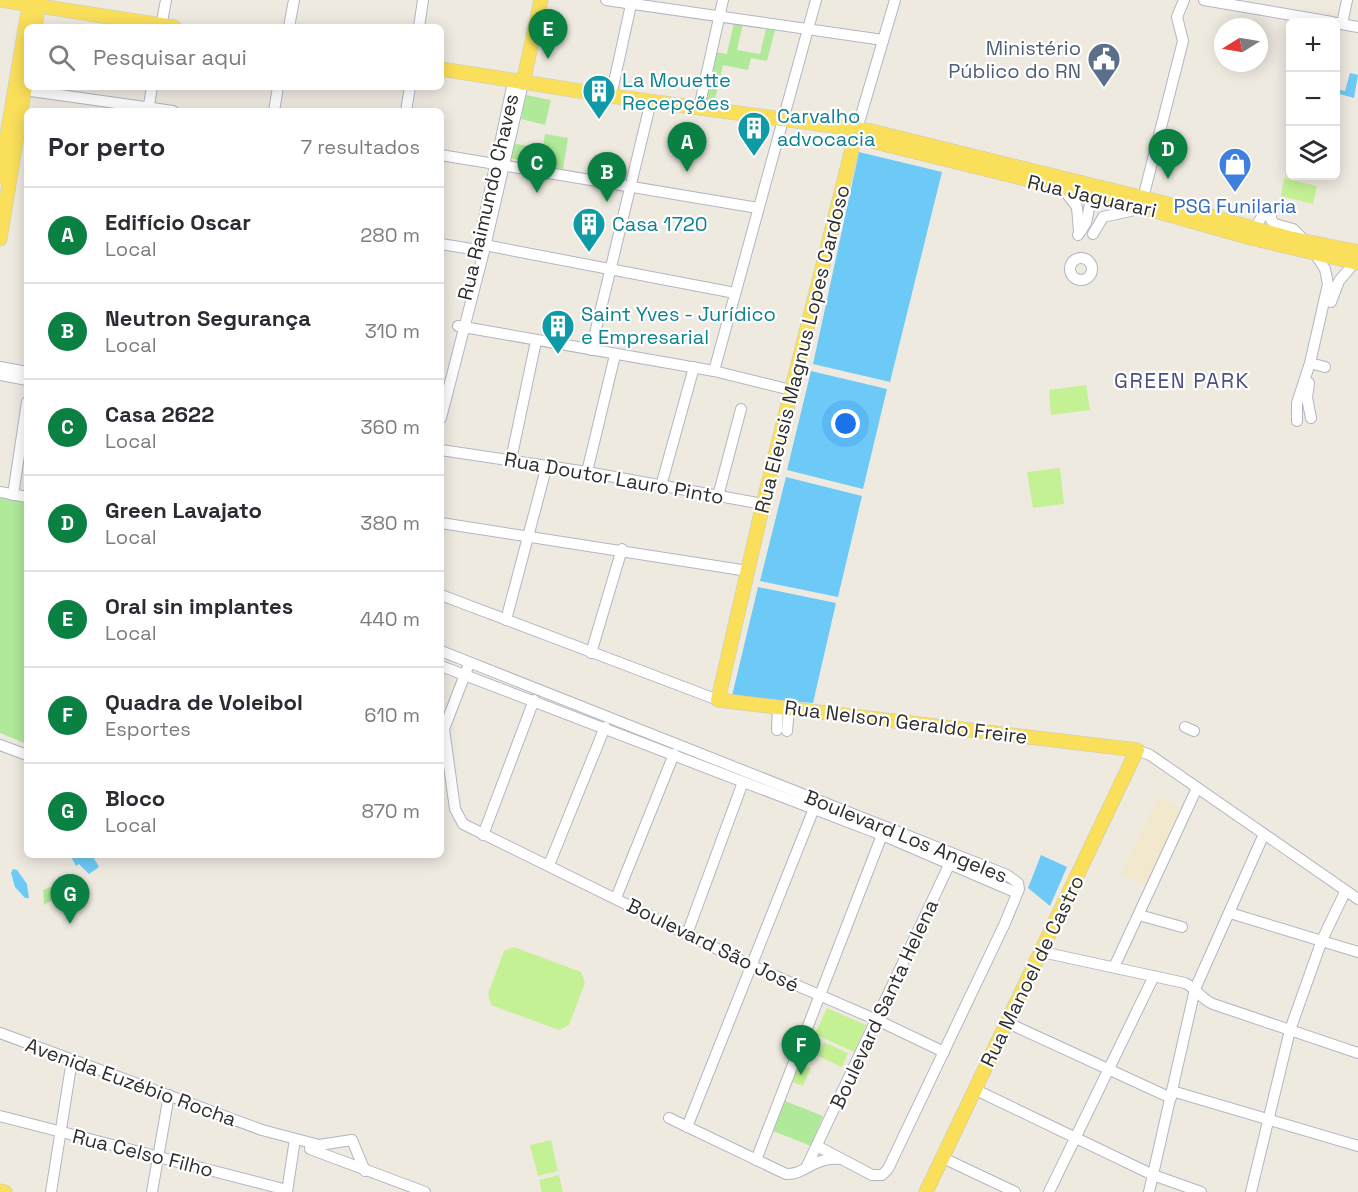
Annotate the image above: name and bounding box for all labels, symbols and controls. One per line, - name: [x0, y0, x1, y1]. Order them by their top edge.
- pin: E: [528, 10, 568, 59]
- north arrow: [1214, 18, 1268, 72]
- map controls: [1286, 18, 1340, 180]
- button: +: [1286, 18, 1340, 72]
- search box: [24, 24, 444, 90]
- place label: Ministério Público do RN: [948, 35, 1081, 84]
- icon: search: [45, 41, 78, 74]
- public building icon: Ministério Público do RN: [1086, 41, 1122, 88]
- text: Pesquisar aqui: [93, 43, 247, 71]
- place label: La Mouette Recepções: [622, 67, 731, 116]
- button: −: [1286, 72, 1340, 126]
- building icon: La Mouette Recepções: [581, 73, 617, 120]
- street label: Rua Raimundo Chaves: [452, 91, 524, 303]
- place label: Carvalho advocacia: [777, 103, 875, 152]
- building icon: Carvalho advocacia: [736, 110, 772, 157]
- pin: A: [668, 122, 706, 172]
- button: layers: [1286, 126, 1340, 180]
- text: Por perto: [48, 130, 165, 164]
- pin: D: [1148, 130, 1188, 179]
- text: 7 resultados: [301, 134, 420, 160]
- pin: C: [518, 144, 556, 193]
- shop icon: PSG Funilaria: [1217, 146, 1253, 193]
- pin: B: [588, 152, 626, 202]
- street label: Rua Jaguarari: [1025, 169, 1159, 223]
- street label: Rua Eleusis Magnus Lopes Cardoso: [749, 182, 855, 516]
- place label: PSG Funilaria: [1173, 193, 1297, 219]
- building icon: Casa 1720: [571, 206, 607, 253]
- text: Edifício Oscar: [105, 208, 251, 236]
- place label: Casa 1720: [612, 211, 708, 237]
- text: A: [61, 222, 74, 248]
- text: 280 m: [360, 222, 420, 248]
- text: Local: [105, 236, 157, 262]
- place label: Saint Yves - Jurídico e Empresarial: [581, 301, 776, 350]
- text: Neutron Segurança: [105, 304, 311, 332]
- building icon: Saint Yves - Jurídico e Empresarial: [540, 308, 576, 355]
- text: B: [61, 318, 74, 344]
- text: 310 m: [365, 318, 420, 344]
- text: Local: [105, 332, 157, 358]
- district label: GREEN PARK: [1114, 367, 1250, 394]
- text: Casa 2622: [105, 400, 214, 428]
- your location: [831, 409, 860, 438]
- text: C: [61, 414, 74, 440]
- text: 360 m: [361, 414, 420, 440]
- text: Local: [105, 428, 157, 454]
- street label: Rua Doutor Lauro Pinto: [502, 446, 726, 510]
- text: Green Lavajato: [105, 496, 262, 524]
- text: D: [61, 510, 74, 536]
- text: 380 m: [360, 510, 420, 536]
- text: Local: [105, 524, 157, 550]
- text: Oral sin implantes: [105, 592, 293, 620]
- text: E: [62, 606, 73, 632]
- text: 440 m: [360, 606, 420, 632]
- text: Local: [105, 620, 157, 646]
- text: Quadra de Voleibol: [105, 688, 303, 716]
- street label: Rua Nelson Geraldo Freire: [783, 694, 1029, 750]
- text: F: [62, 702, 73, 728]
- text: 610 m: [364, 702, 420, 728]
- text: Esportes: [105, 716, 191, 742]
- street label: Boulevard Los Angeles: [801, 783, 1011, 889]
- text: Bloco: [105, 784, 165, 812]
- text: G: [61, 798, 74, 824]
- text: 870 m: [361, 798, 420, 824]
- text: Local: [105, 812, 157, 838]
- street label: Rua Manoel de Castro: [974, 871, 1090, 1071]
- pin: G: [50, 874, 90, 924]
- street label: Boulevard São José: [623, 892, 803, 998]
- street label: Boulevard Santa Helena: [824, 895, 944, 1113]
- pin: F: [782, 1026, 820, 1075]
- street label: Avenida Euzébio Rocha: [22, 1032, 240, 1132]
- street label: Rua Celso Filho: [70, 1123, 216, 1183]

